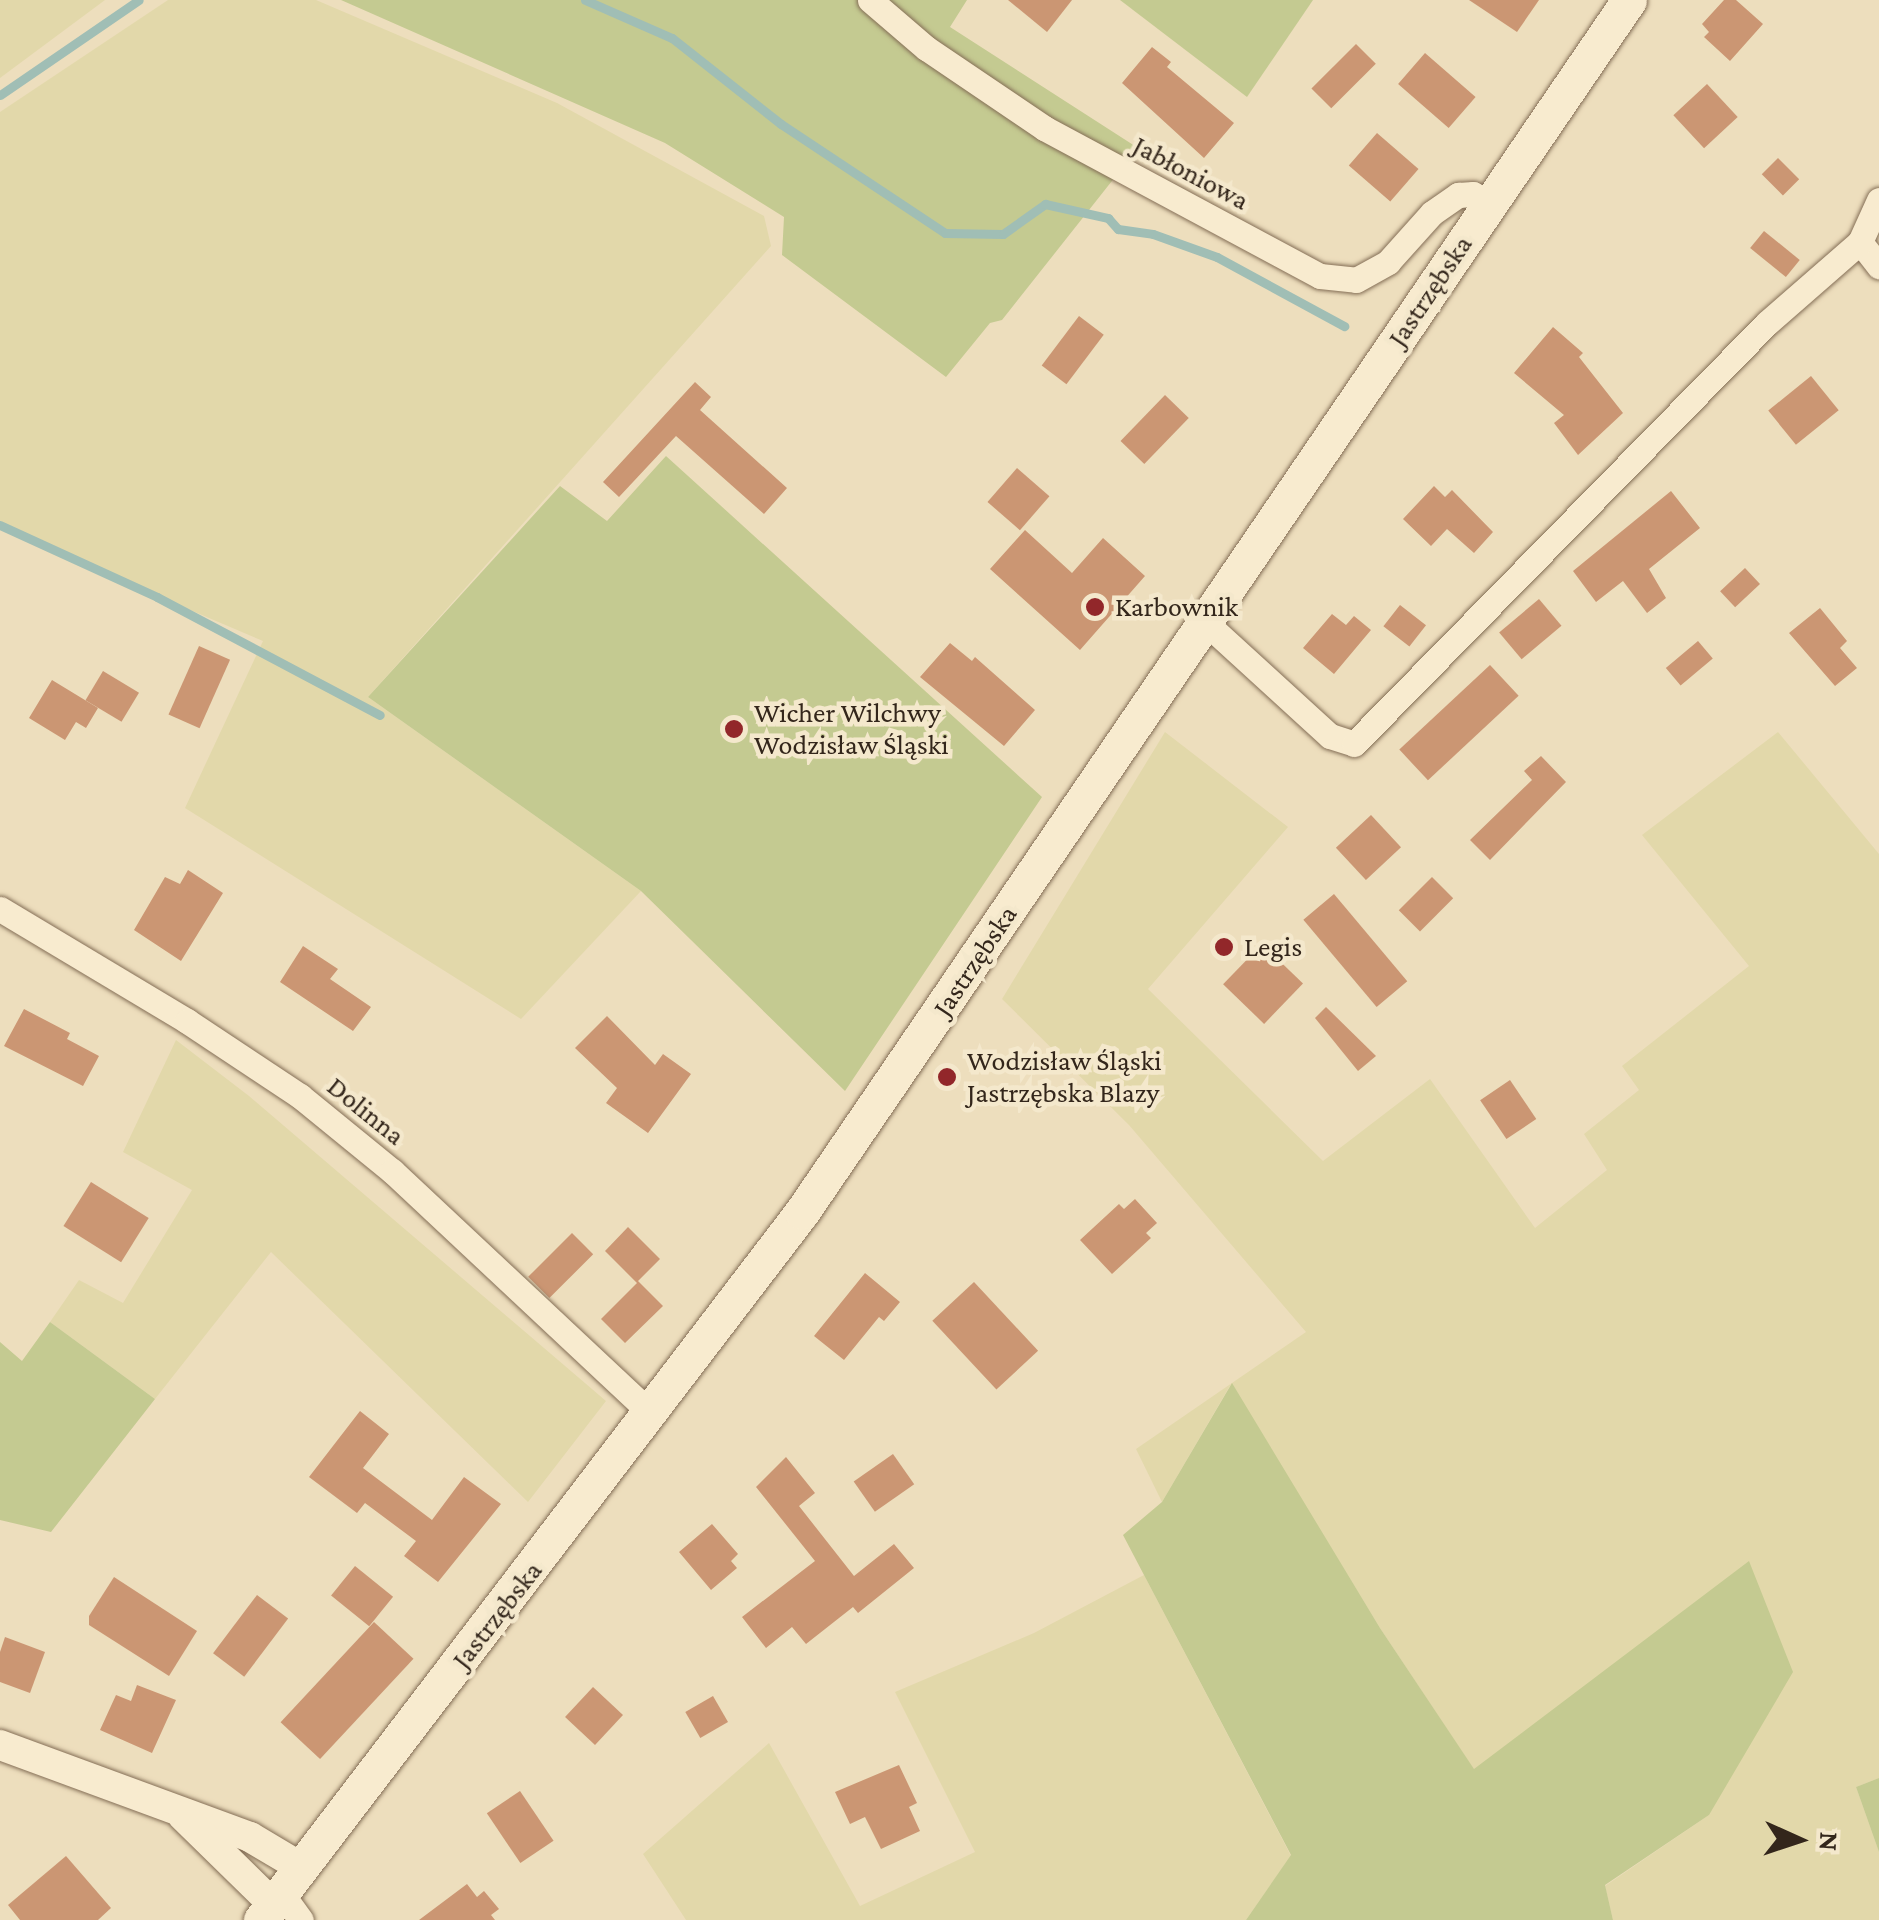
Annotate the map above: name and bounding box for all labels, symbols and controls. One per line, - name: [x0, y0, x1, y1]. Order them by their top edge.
- street label: Jabłoniowa: [1127, 128, 1255, 218]
- street label: Jastrzębska: [1381, 229, 1479, 353]
- place label: Karbownik: [1115, 590, 1238, 624]
- marker: Karbownik: [1084, 596, 1106, 618]
- place label: Wicher Wilchwy Wodzisław Śląski: [754, 696, 948, 762]
- marker: Wicher Wilchwy Wodzisław Śląski: [723, 718, 745, 740]
- street label: Jastrzębska: [926, 899, 1024, 1023]
- place label: Legis: [1244, 930, 1302, 964]
- marker: Legis: [1213, 936, 1235, 958]
- place label: Wodzisław Śląski Jastrzębska Blazy: [967, 1044, 1161, 1110]
- marker: Wodzisław Śląski Jastrzębska Blazy: [936, 1066, 958, 1088]
- street label: Dolinna: [320, 1070, 412, 1152]
- street label: Jastrzębska: [445, 1555, 549, 1675]
- north arrow: [1749, 1790, 1849, 1890]
- text: N: [1813, 1831, 1845, 1852]

